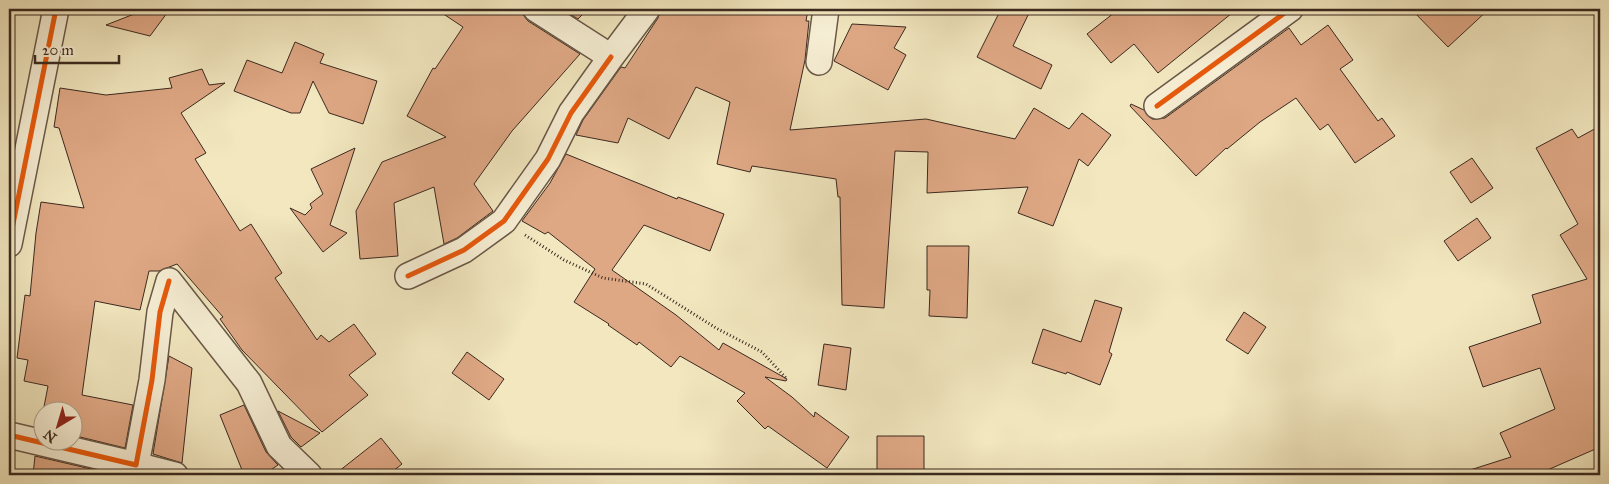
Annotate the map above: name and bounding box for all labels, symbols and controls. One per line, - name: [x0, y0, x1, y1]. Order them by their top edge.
- scale bar: [35, 32, 119, 64]
- text: 20 m: [42, 41, 74, 59]
- north arrow: [32, 402, 82, 452]
- text: N: [40, 425, 60, 446]

